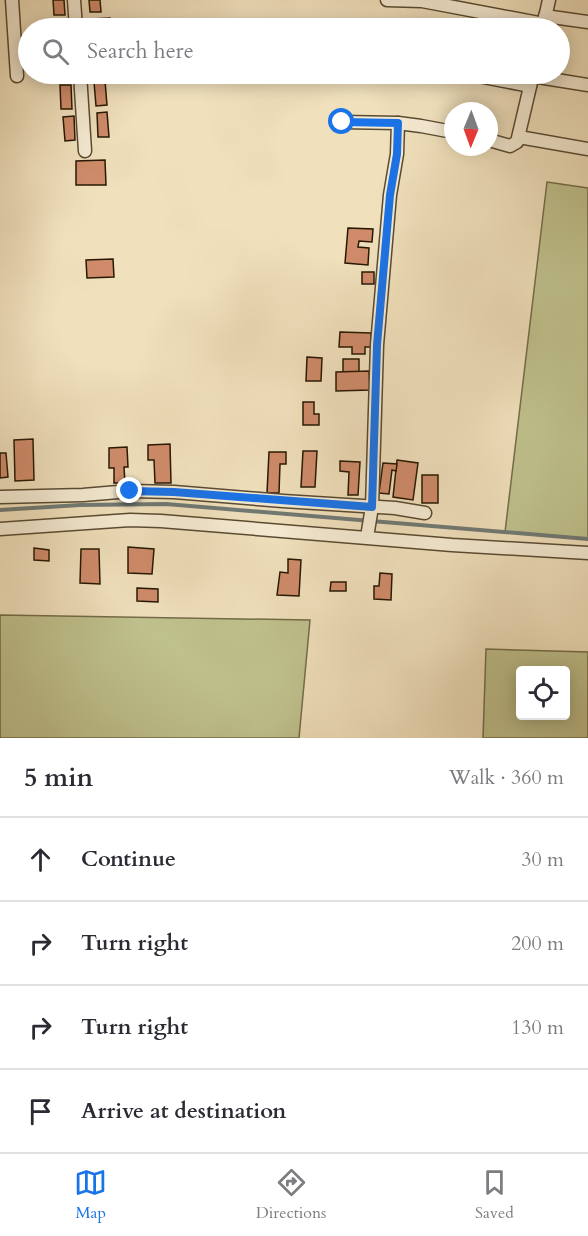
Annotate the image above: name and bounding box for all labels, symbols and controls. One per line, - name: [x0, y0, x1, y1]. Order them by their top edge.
- search box: [18, 18, 570, 84]
- icon: search: [39, 35, 72, 68]
- text: Search here: [87, 36, 194, 66]
- north arrow: [444, 102, 498, 156]
- route start: [328, 108, 354, 134]
- route end: [116, 477, 142, 503]
- map controls: [516, 666, 570, 720]
- button: locate: [516, 666, 570, 720]
- text: 5 min: [24, 760, 93, 795]
- text: Walk · 360 m: [449, 764, 564, 791]
- icon: ahead: [24, 843, 57, 876]
- text: Continue: [81, 844, 176, 874]
- text: 30 m: [521, 846, 564, 873]
- icon: right: [24, 927, 57, 960]
- text: Turn right: [81, 928, 188, 958]
- text: 200 m: [511, 930, 564, 957]
- icon: right: [24, 1011, 57, 1044]
- text: Turn right: [81, 1012, 188, 1042]
- text: 130 m: [511, 1014, 564, 1041]
- icon: arrive: [24, 1095, 57, 1128]
- text: Arrive at destination: [81, 1096, 286, 1126]
- tab: Map: [74, 1166, 107, 1224]
- tab: Directions: [256, 1166, 326, 1224]
- tab: Saved: [475, 1166, 514, 1224]

